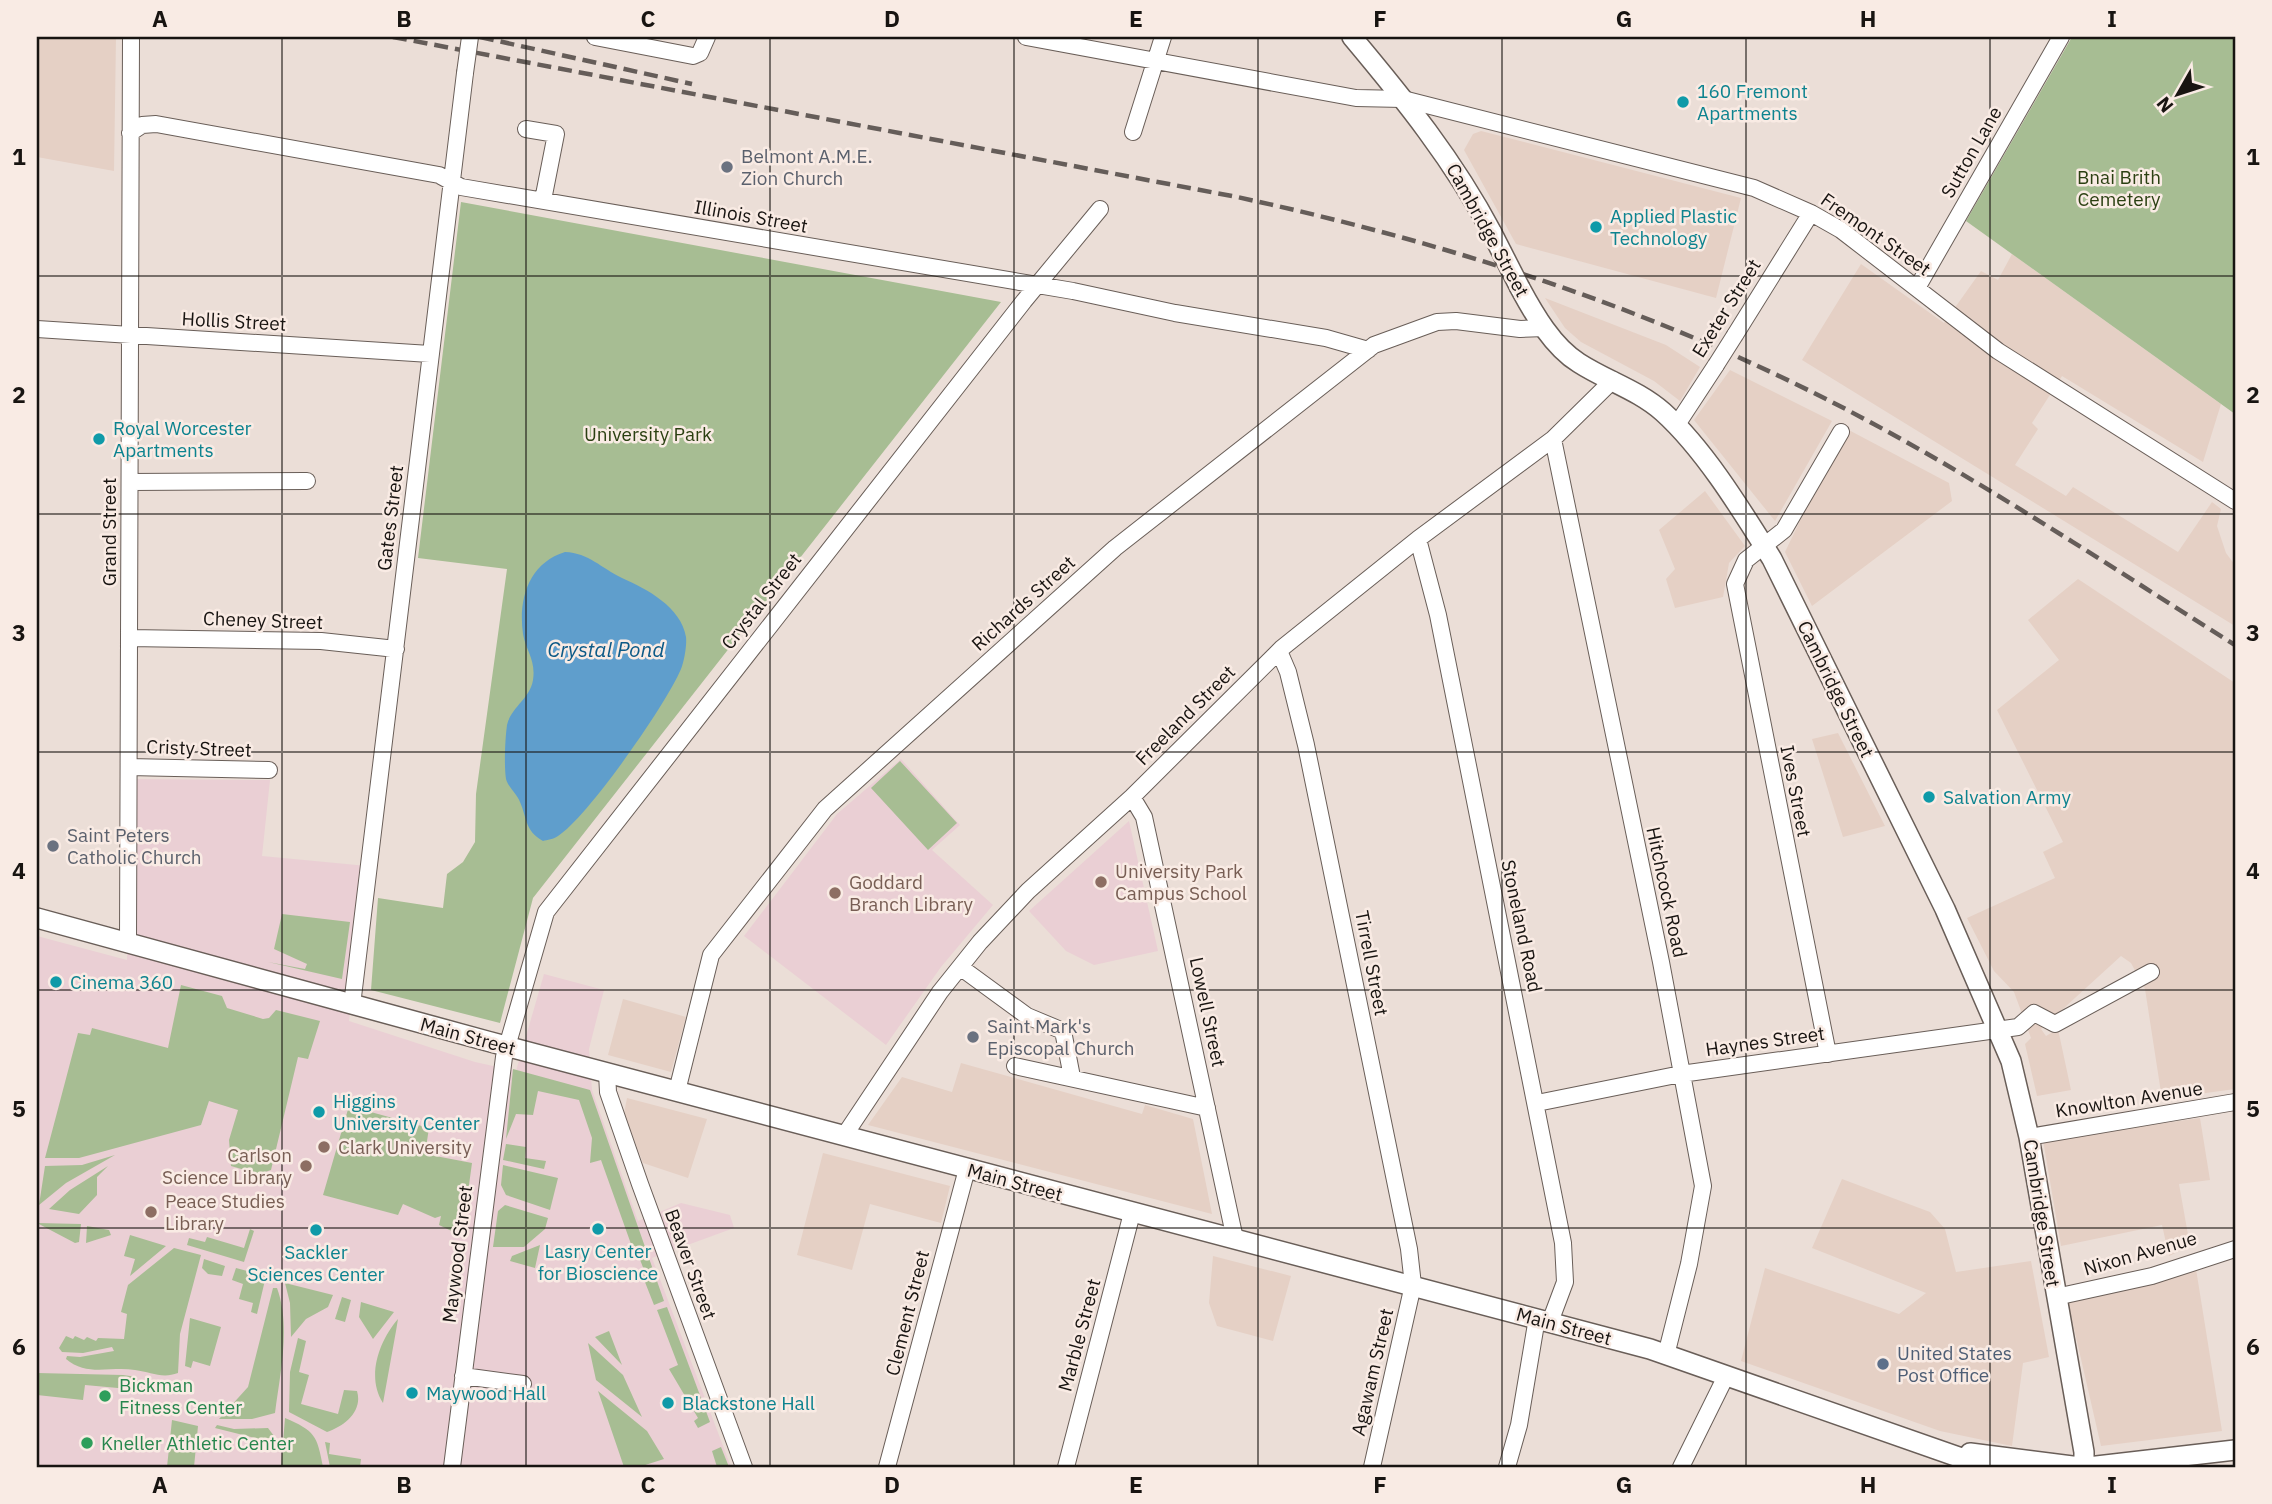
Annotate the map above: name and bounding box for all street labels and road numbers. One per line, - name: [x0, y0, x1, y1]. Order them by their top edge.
- street label: Sutton Lane: [1935, 102, 2007, 202]
- street label: Cambridge Street: [1441, 159, 1535, 301]
- street label: Fremont Street: [1816, 187, 1936, 281]
- street label: Illinois Street: [692, 194, 810, 238]
- street label: Exeter Street: [1686, 254, 1766, 362]
- street label: Hollis Street: [181, 306, 287, 336]
- street label: Gates Street: [372, 464, 408, 572]
- street label: Grand Street: [97, 478, 121, 586]
- street label: Crystal Street: [716, 548, 806, 654]
- street label: Richards Street: [966, 550, 1080, 656]
- street label: Cheney Street: [203, 606, 323, 634]
- street label: Cambridge Street: [1793, 617, 1879, 761]
- street label: Freeland Street: [1130, 660, 1240, 770]
- street label: Cristy Street: [146, 734, 252, 762]
- street label: Ives Street: [1775, 743, 1817, 839]
- street label: Hitchcock Road: [1641, 824, 1693, 960]
- street label: Stoneland Road: [1496, 858, 1548, 994]
- street label: Tirrell Street: [1350, 908, 1394, 1018]
- street label: Lowell Street: [1185, 955, 1231, 1069]
- street label: Main Street: [418, 1012, 518, 1060]
- street label: Haynes Street: [1704, 1021, 1826, 1061]
- street label: Knowlton Avenue: [2054, 1076, 2204, 1122]
- street label: Cambridge Street: [2018, 1137, 2066, 1289]
- street label: Main Street: [965, 1158, 1065, 1206]
- street label: Maywood Street: [437, 1184, 477, 1324]
- street label: Beaver Street: [660, 1205, 722, 1323]
- street label: Nixon Avenue: [2080, 1225, 2200, 1281]
- street label: Clement Street: [880, 1248, 934, 1378]
- street label: Marble Street: [1052, 1276, 1106, 1394]
- street label: Main Street: [1514, 1302, 1614, 1350]
- street label: Agawam Street: [1346, 1306, 1398, 1438]

